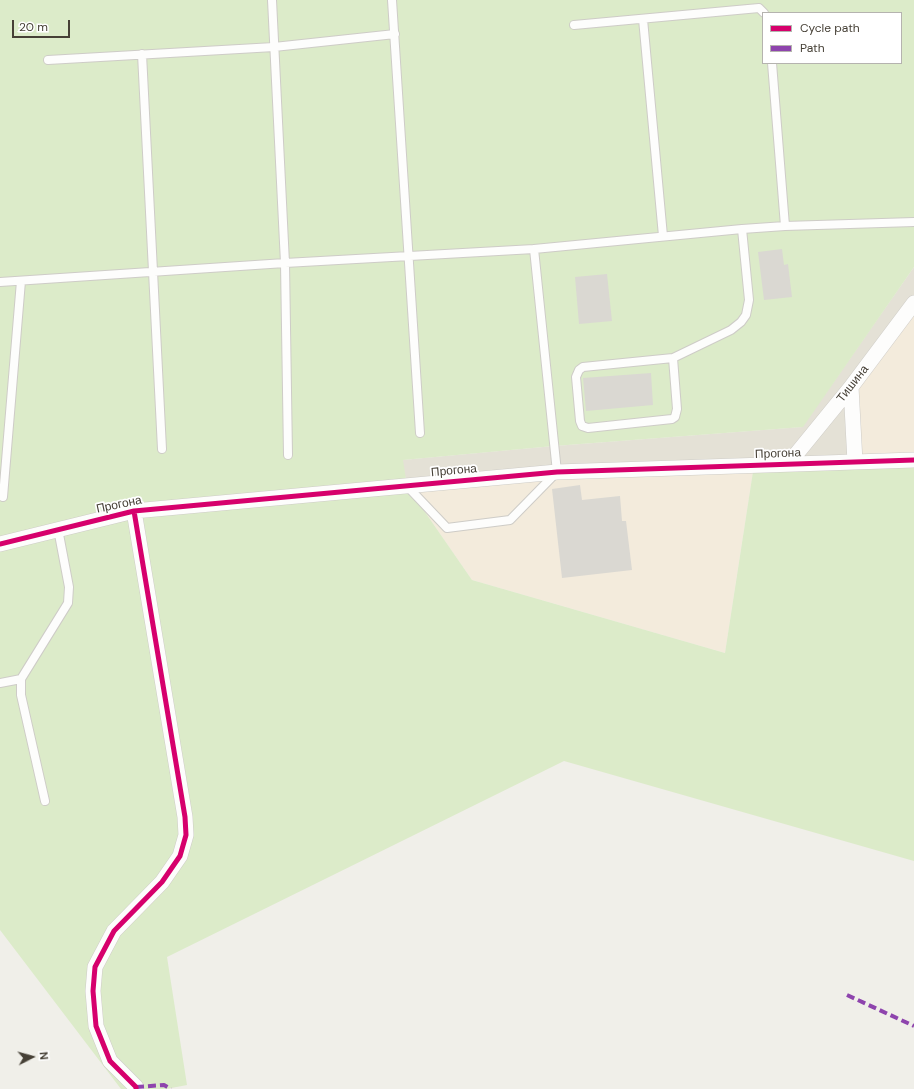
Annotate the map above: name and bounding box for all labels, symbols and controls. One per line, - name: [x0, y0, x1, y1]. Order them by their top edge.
- scale bar: [14, 12, 72, 38]
- legend: [762, 12, 902, 64]
- text: 20 m: [19, 19, 48, 35]
- text: Cycle path: [800, 20, 860, 36]
- text: Path: [800, 40, 825, 56]
- street label: Тишина: [834, 363, 872, 405]
- street label: Прогона: [755, 446, 801, 462]
- street label: Прогона: [430, 462, 478, 480]
- street label: Прогона: [95, 493, 143, 517]
- north arrow: [12, 1037, 52, 1077]
- text: N: [37, 1051, 51, 1060]

